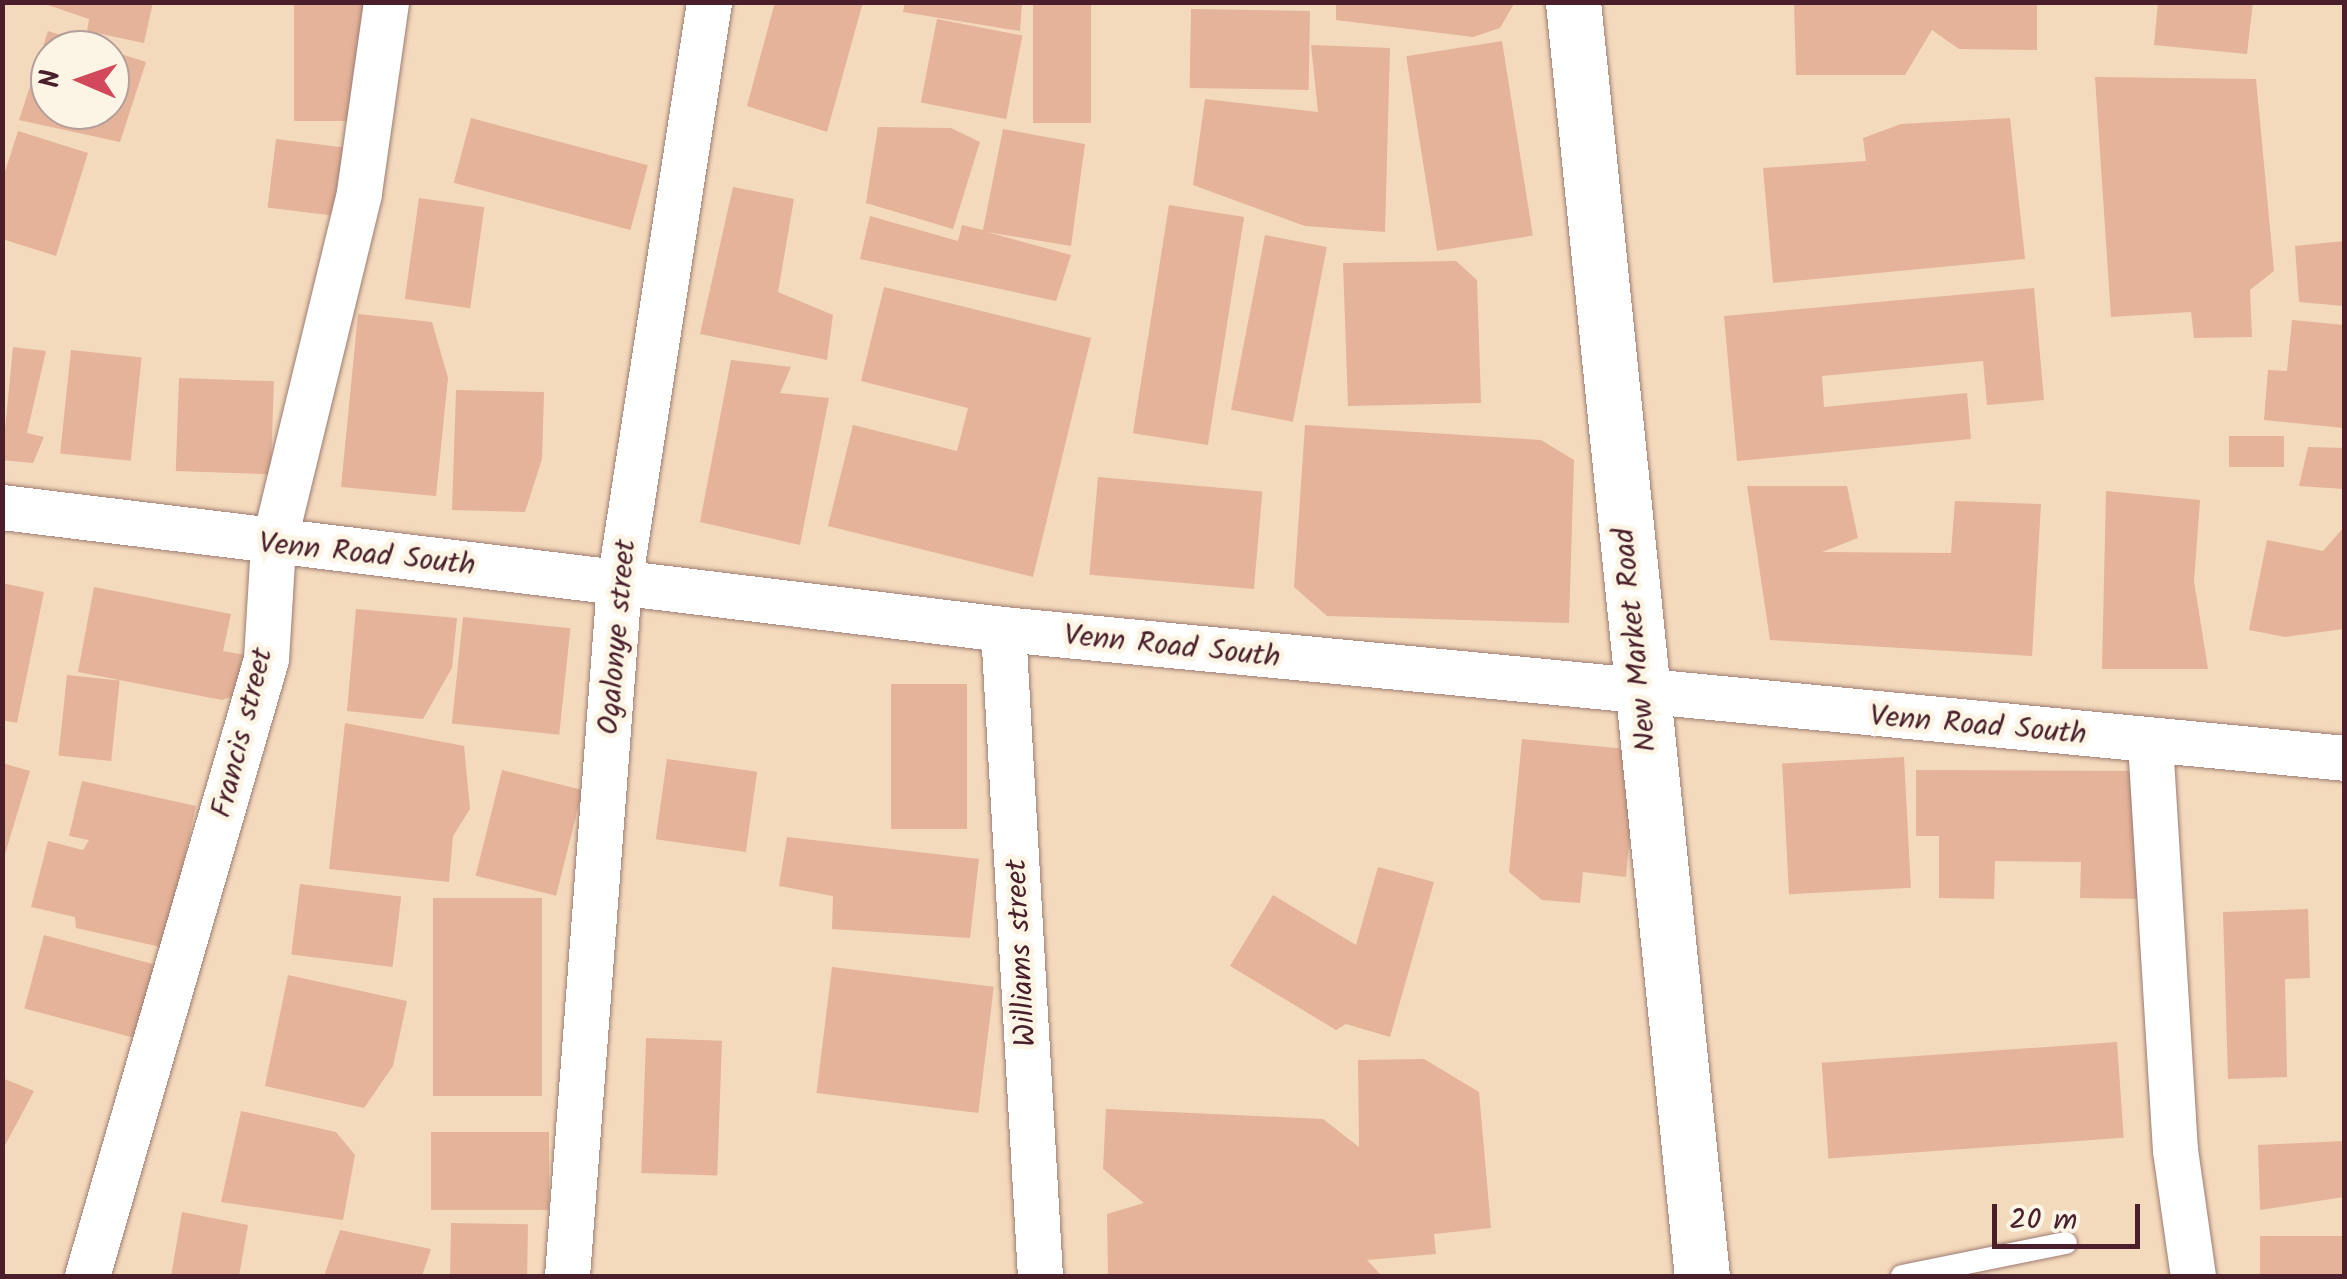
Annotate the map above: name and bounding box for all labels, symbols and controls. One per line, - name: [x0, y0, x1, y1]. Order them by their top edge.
- north arrow: [30, 30, 130, 130]
- text: N: [29, 69, 74, 89]
- street label: Venn Road South: [257, 526, 477, 584]
- street label: New Market Road: [1606, 526, 1666, 754]
- street label: Ogalonye street: [592, 538, 644, 736]
- street label: Venn Road South: [1062, 618, 1282, 676]
- street label: Francis street: [204, 644, 282, 822]
- street label: Venn Road South: [1868, 699, 2088, 753]
- street label: Williams street: [999, 858, 1045, 1048]
- scale bar: [1997, 1184, 2144, 1246]
- text: 20 m: [2009, 1197, 2077, 1245]

